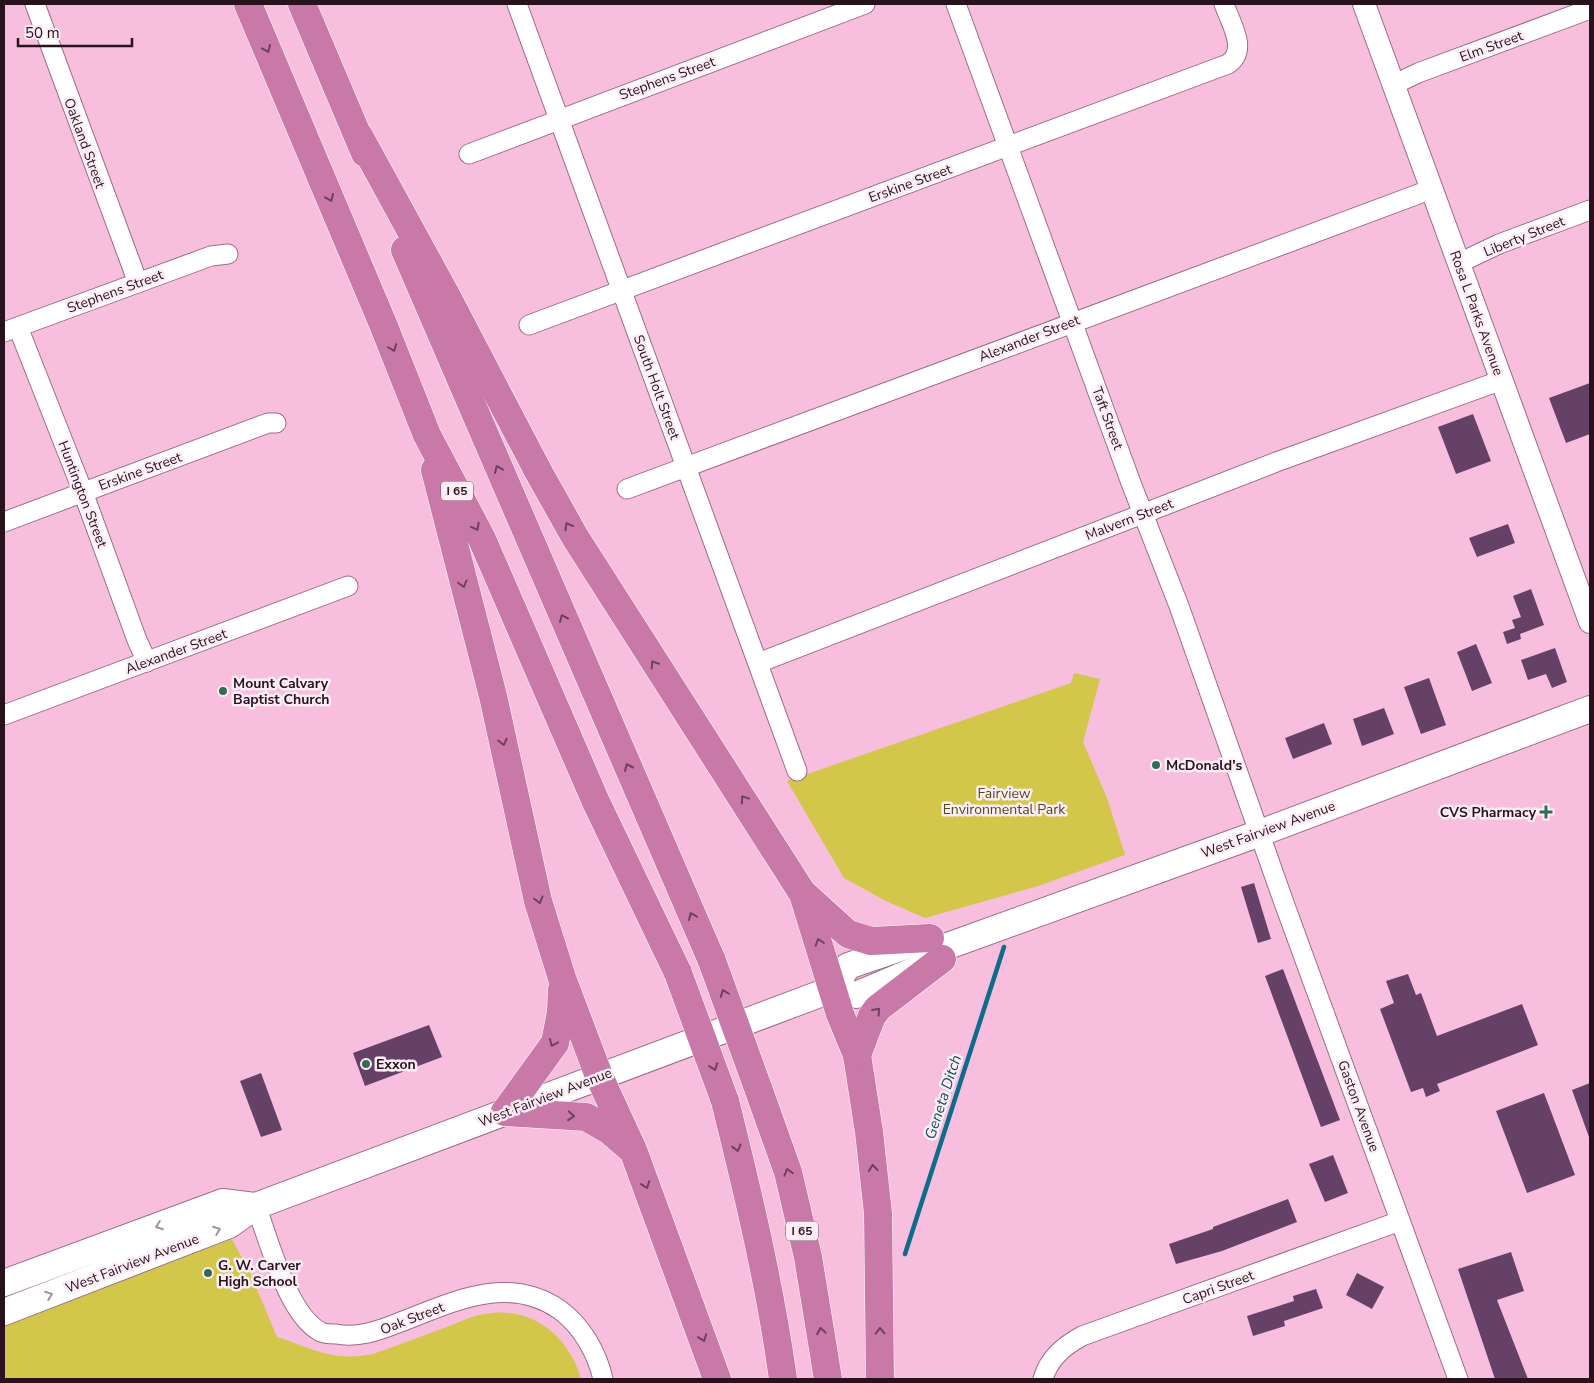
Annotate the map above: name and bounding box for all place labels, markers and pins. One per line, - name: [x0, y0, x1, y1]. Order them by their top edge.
- place label: Mount Calvary Baptist Church: [233, 674, 329, 709]
- marker: Mount Calvary Baptist Church: [217, 685, 229, 697]
- place label: McDonald's: [1166, 756, 1243, 775]
- marker: McDonald's: [1150, 759, 1162, 771]
- place label: CVS Pharmacy: [1440, 803, 1537, 822]
- marker: CVS Pharmacy: [1540, 806, 1552, 818]
- place label: Exxon: [376, 1055, 416, 1074]
- marker: Exxon: [360, 1058, 372, 1070]
- place label: G. W. Carver High School: [218, 1256, 301, 1291]
- marker: G. W. Carver High School: [202, 1267, 214, 1279]

